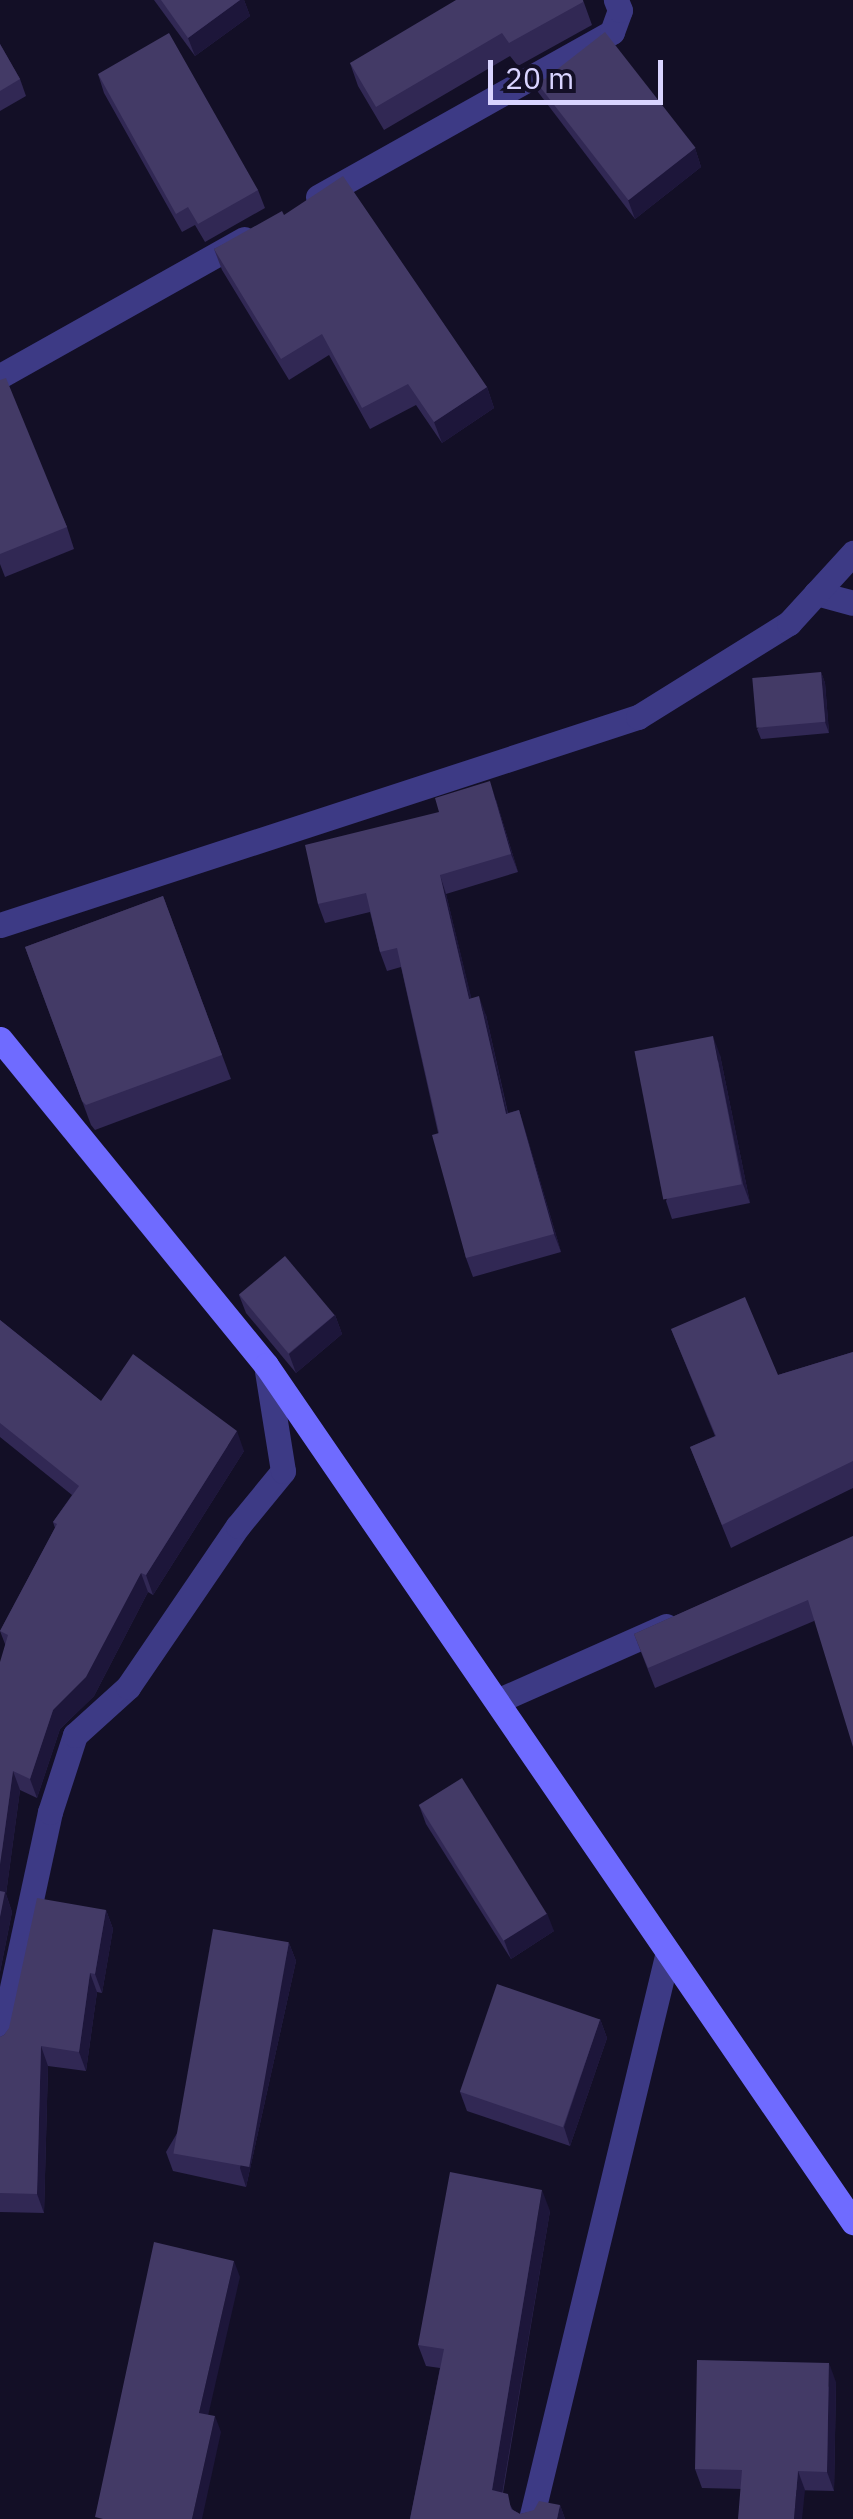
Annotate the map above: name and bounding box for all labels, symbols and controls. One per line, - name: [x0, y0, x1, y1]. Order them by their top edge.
- scale bar: [493, 40, 668, 102]
- text: 20 m: [505, 58, 574, 97]

